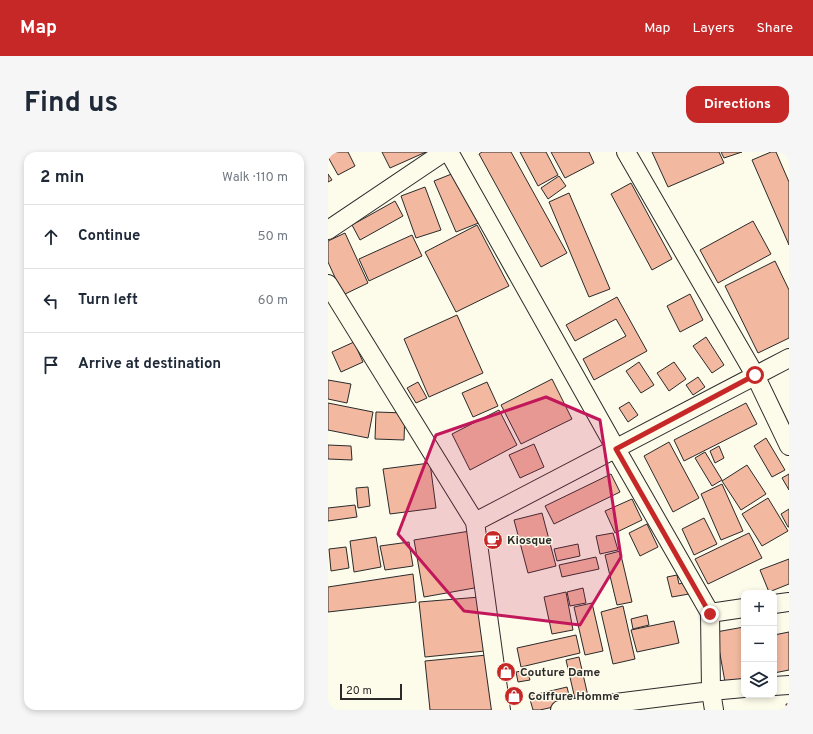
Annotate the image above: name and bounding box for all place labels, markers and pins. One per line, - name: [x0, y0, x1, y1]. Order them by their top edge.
- cafe icon: Kiosque: [482, 529, 504, 551]
- place label: Kiosque: [507, 533, 552, 549]
- shop icon: Couture Dame: [495, 661, 517, 683]
- place label: Couture Dame: [520, 665, 601, 681]
- shop icon: Coiffure Homme: [503, 685, 525, 707]
- place label: Coiffure Homme: [528, 689, 620, 705]

